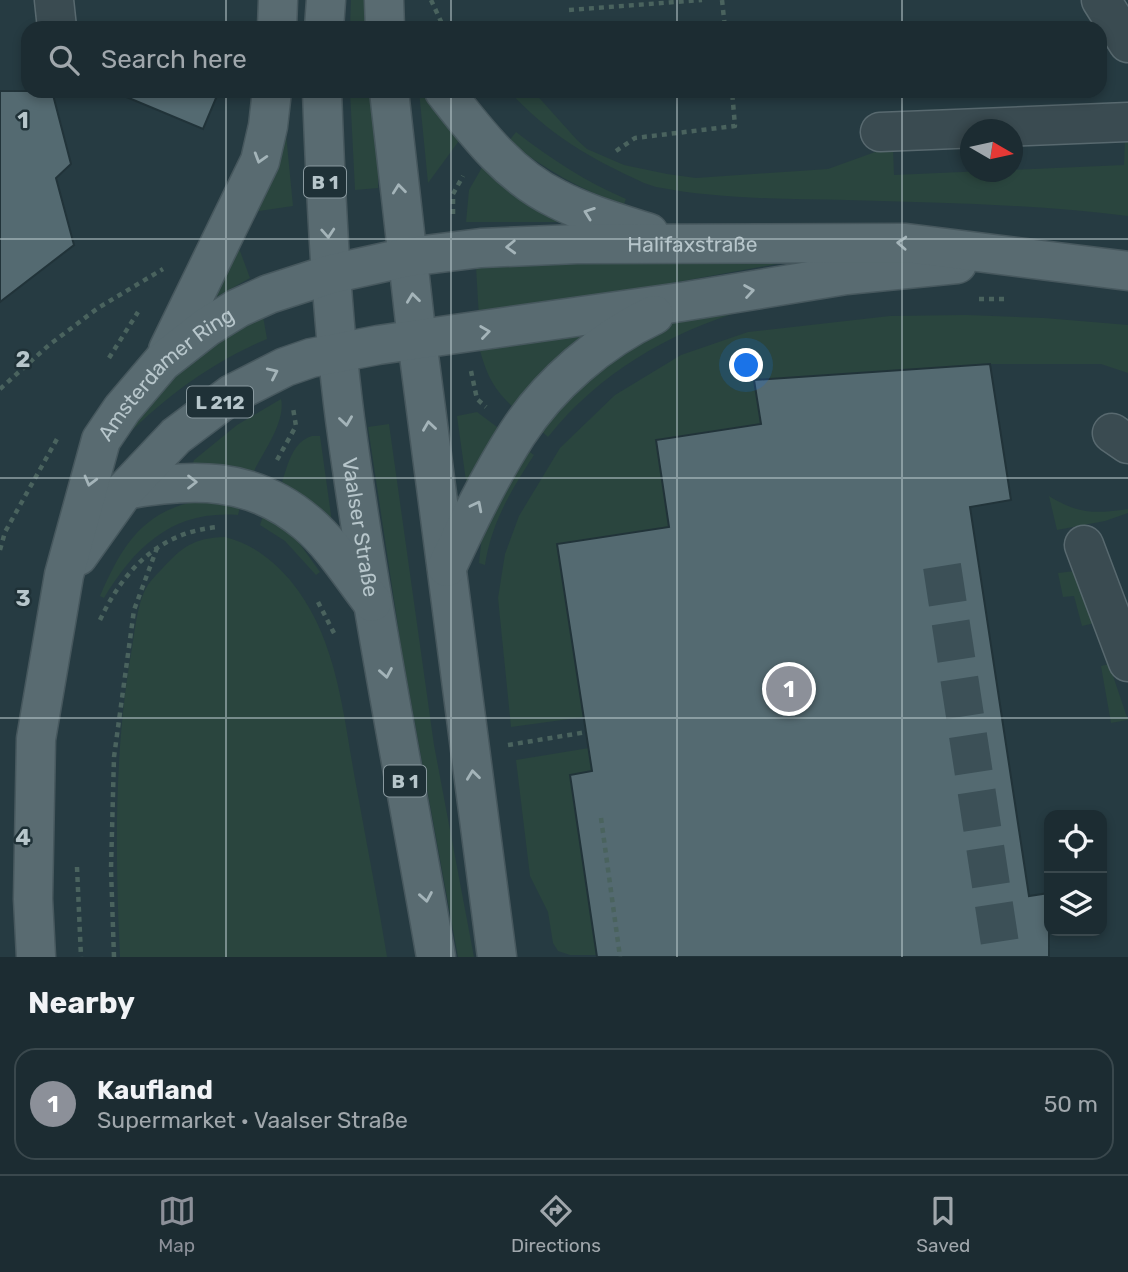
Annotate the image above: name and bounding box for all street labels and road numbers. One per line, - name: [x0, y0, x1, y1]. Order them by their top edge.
- road number: B 1: [304, 166, 346, 198]
- street label: Halifaxstraße: [627, 231, 757, 256]
- street label: Amsterdamer Ring: [92, 301, 238, 445]
- road number: L 212: [187, 386, 253, 418]
- street label: Vaalser Straße: [338, 456, 384, 599]
- road number: B 1: [384, 766, 426, 796]

